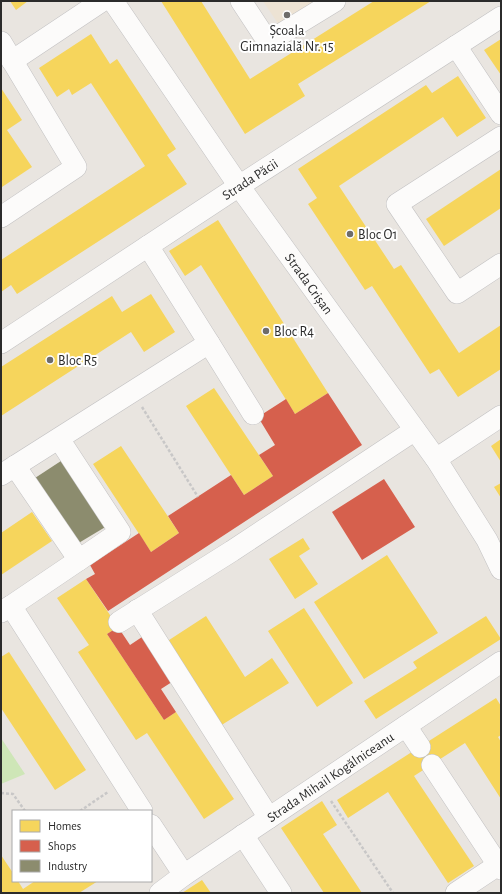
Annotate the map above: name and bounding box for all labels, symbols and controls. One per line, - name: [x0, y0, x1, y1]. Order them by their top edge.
- marker: Școala Gimnazială Nr. 15: [282, 10, 292, 20]
- place label: Școala Gimnazială Nr. 15: [240, 24, 334, 54]
- street label: Strada Păcii: [220, 157, 281, 203]
- place label: Bloc O1: [358, 228, 397, 242]
- marker: Bloc O1: [345, 229, 355, 239]
- street label: Strada Crișan: [282, 251, 335, 317]
- place label: Bloc R4: [274, 325, 314, 339]
- marker: Bloc R4: [261, 326, 271, 336]
- place label: Bloc R5: [58, 354, 97, 368]
- marker: Bloc R5: [45, 355, 55, 365]
- street label: Strada Mihail Kogălniceanu: [265, 730, 397, 825]
- legend: [12, 810, 152, 882]
- text: Homes: [48, 820, 81, 832]
- text: Shops: [48, 840, 76, 852]
- text: Industry: [48, 860, 87, 873]

